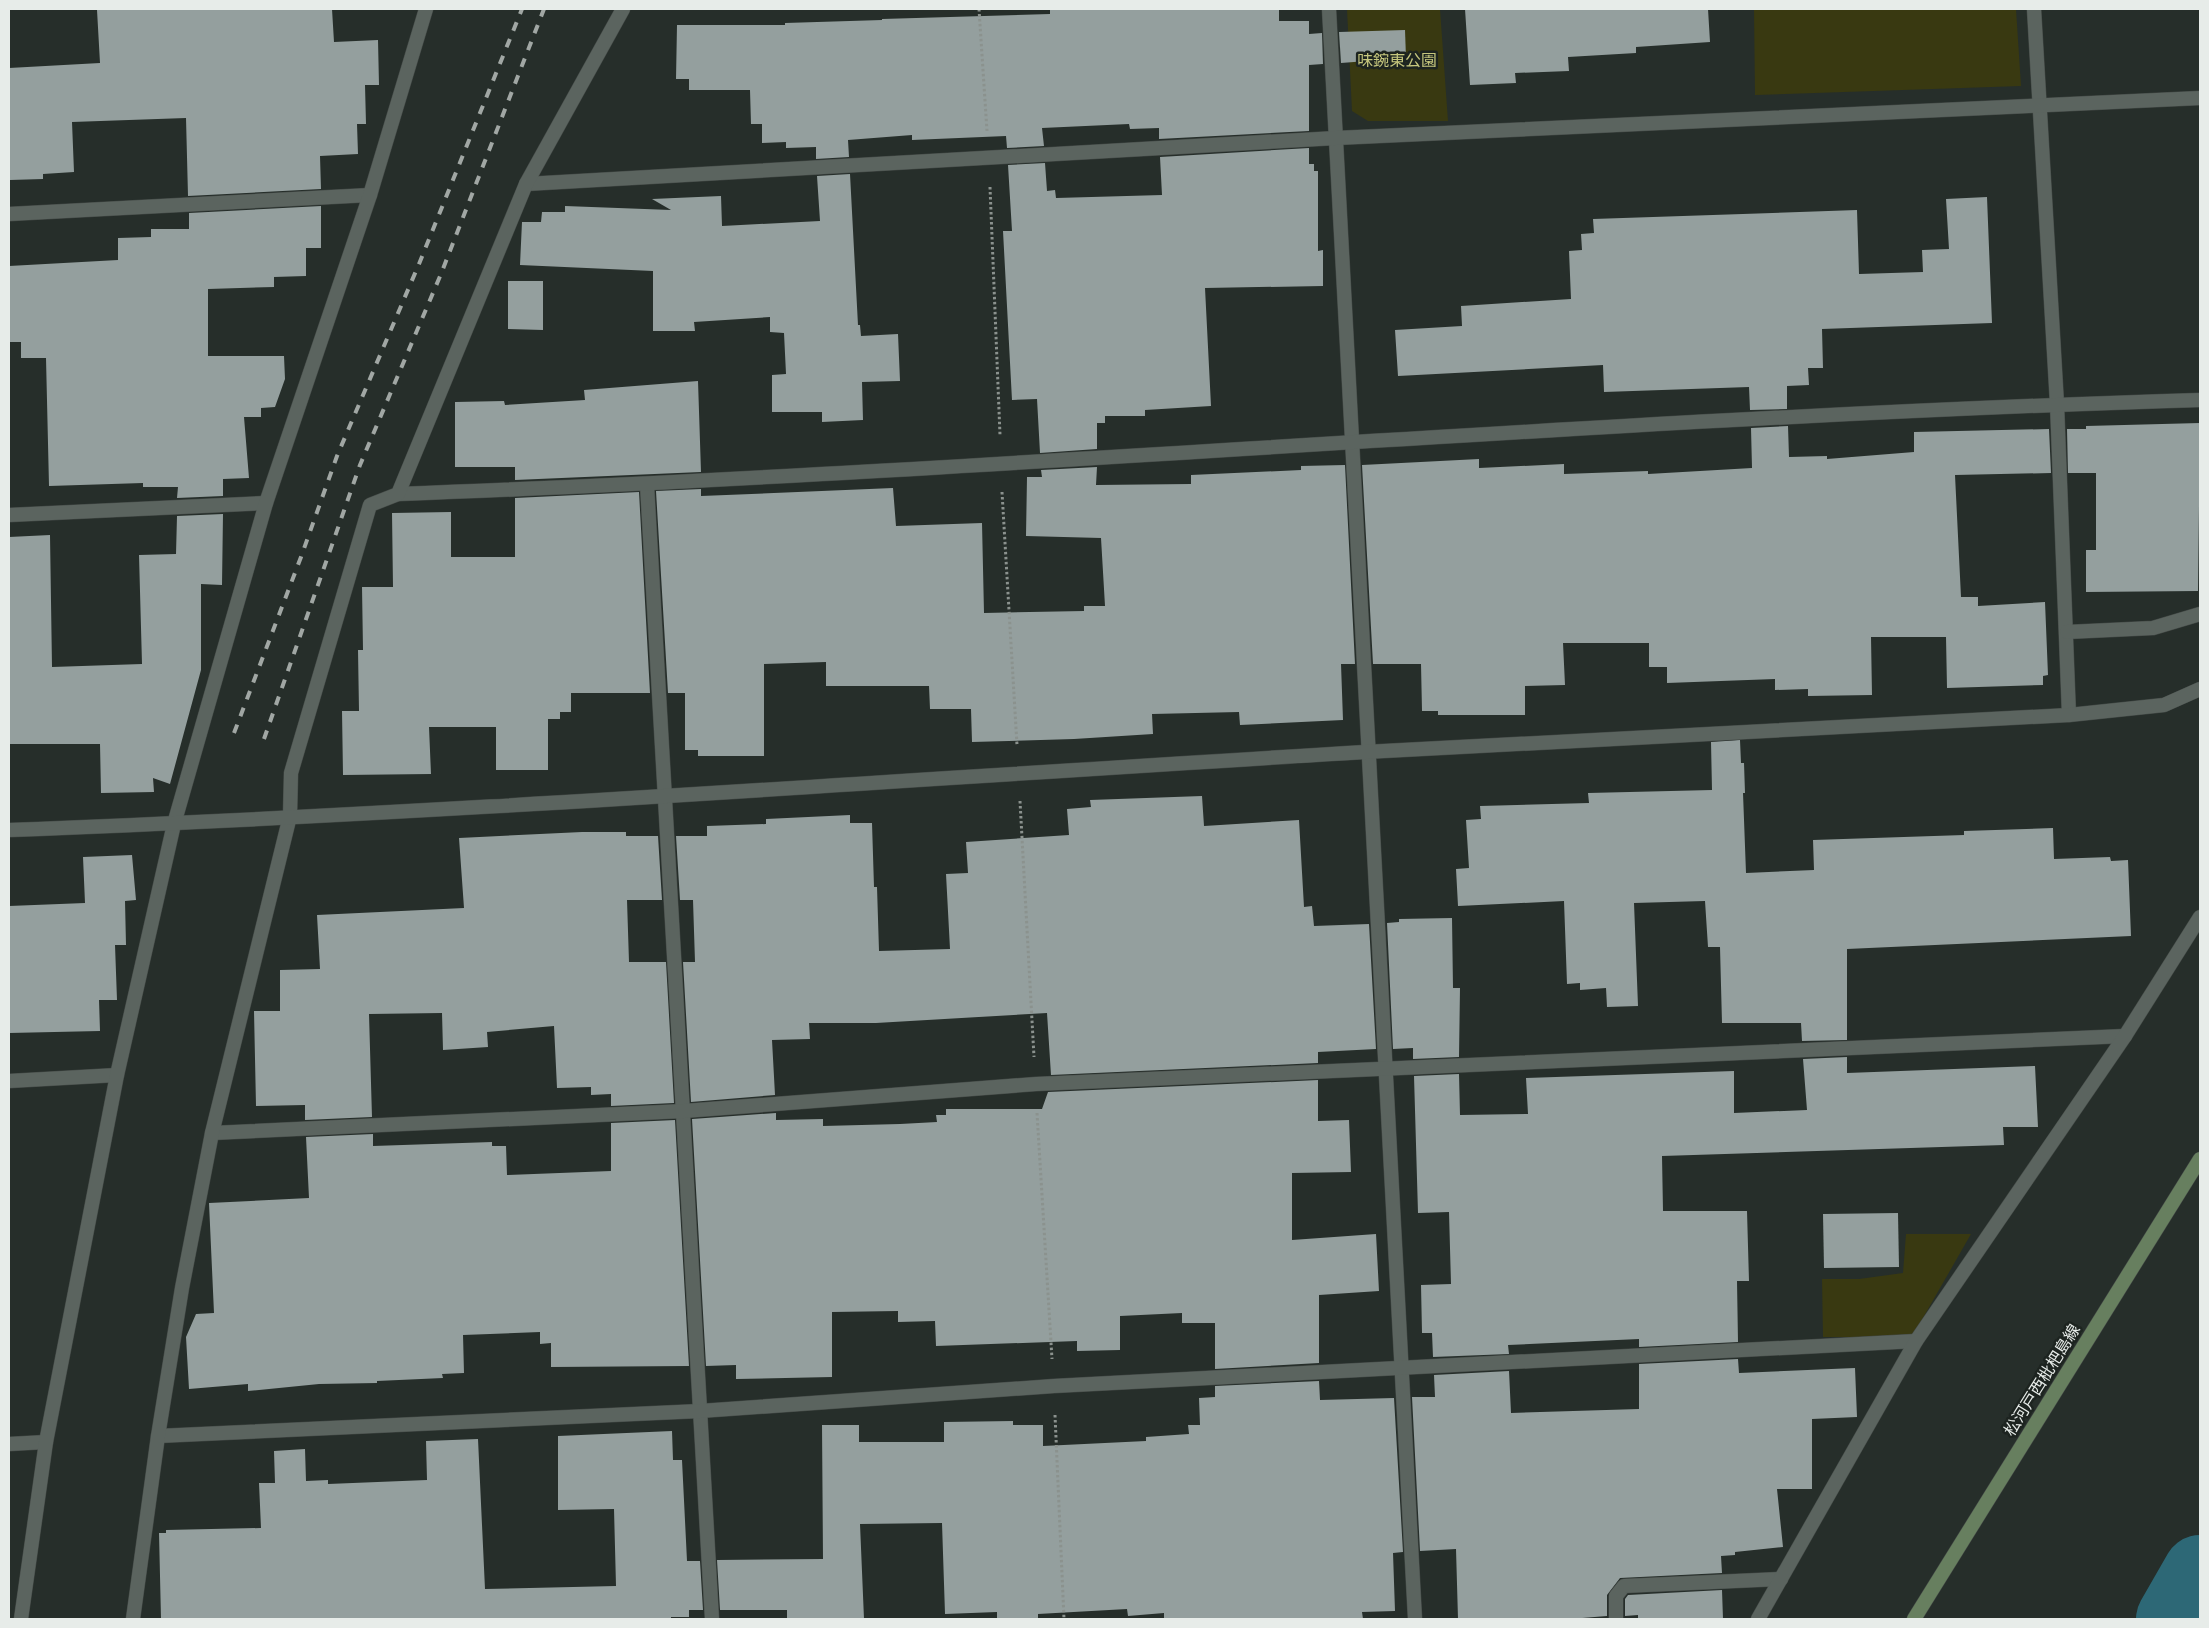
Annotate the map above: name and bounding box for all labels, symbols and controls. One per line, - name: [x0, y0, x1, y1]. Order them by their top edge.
- park label: 味鋺東公園: [1357, 51, 1437, 70]
- street label: 松河戸西枇杷島線: [2000, 1321, 2084, 1439]

